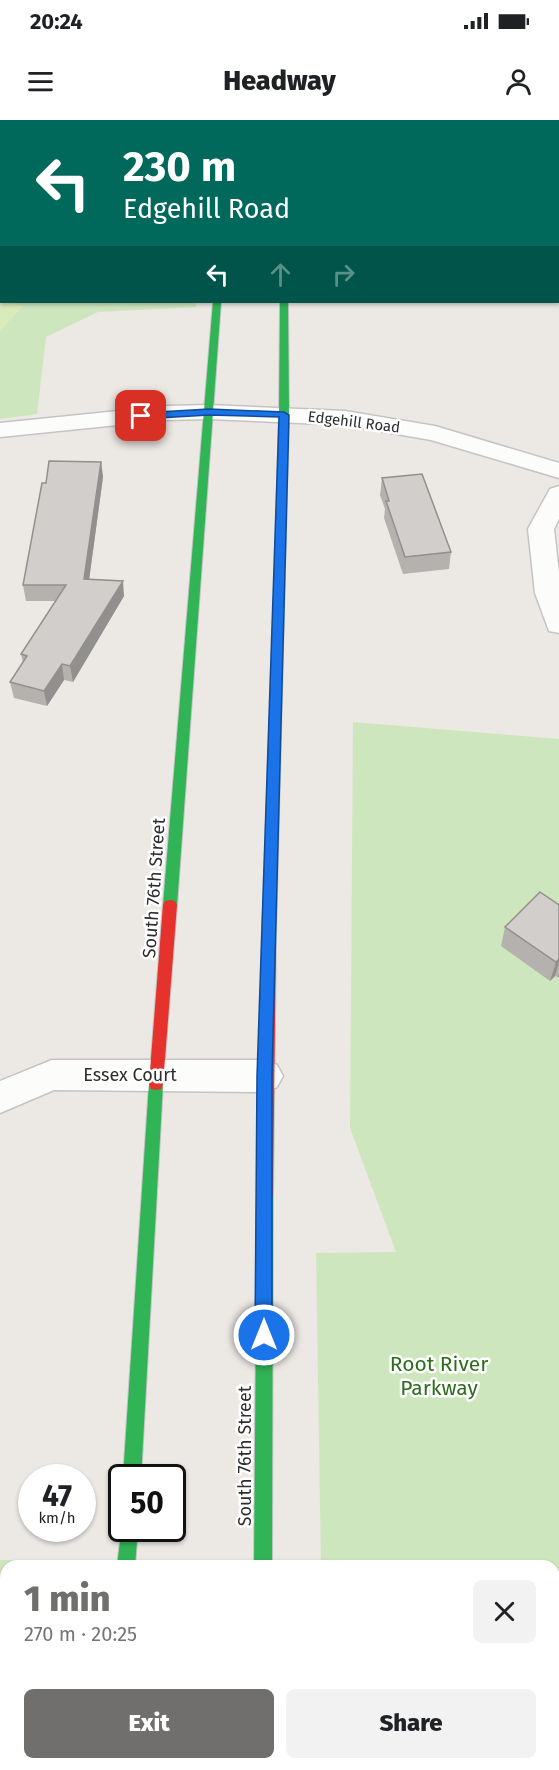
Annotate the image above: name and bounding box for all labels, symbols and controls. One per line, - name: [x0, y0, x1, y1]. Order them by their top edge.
- text: 20:24: [30, 8, 83, 35]
- icon: menu: [24, 65, 57, 98]
- text: Headway: [223, 65, 336, 97]
- icon: person: [502, 65, 535, 98]
- text: 230 m: [123, 142, 236, 192]
- icon: left: [24, 144, 102, 222]
- text: Edgehill Road: [123, 193, 290, 225]
- icon: left: [201, 258, 234, 291]
- icon: ahead: [264, 258, 297, 291]
- icon: right: [327, 258, 360, 291]
- pin: [115, 390, 166, 441]
- icon: arrive: [124, 399, 157, 432]
- street label: Edgehill Road: [307, 407, 401, 437]
- street label: South 76th Street: [138, 817, 170, 959]
- street label: Essex Court: [83, 1064, 177, 1086]
- position arrow: [232, 1303, 296, 1367]
- park label: Root River Parkway: [390, 1351, 488, 1401]
- street label: South 76th Street: [234, 1385, 256, 1526]
- speed limit sign: 50: [108, 1464, 186, 1542]
- text: 47: [42, 1478, 72, 1514]
- text: km/h: [38, 1509, 76, 1527]
- text: 1 min: [24, 1577, 110, 1621]
- button: close: [473, 1580, 536, 1643]
- text: 270 m · 20:25: [24, 1622, 137, 1646]
- button: Exit: [24, 1689, 274, 1758]
- button: Share: [286, 1689, 536, 1758]

